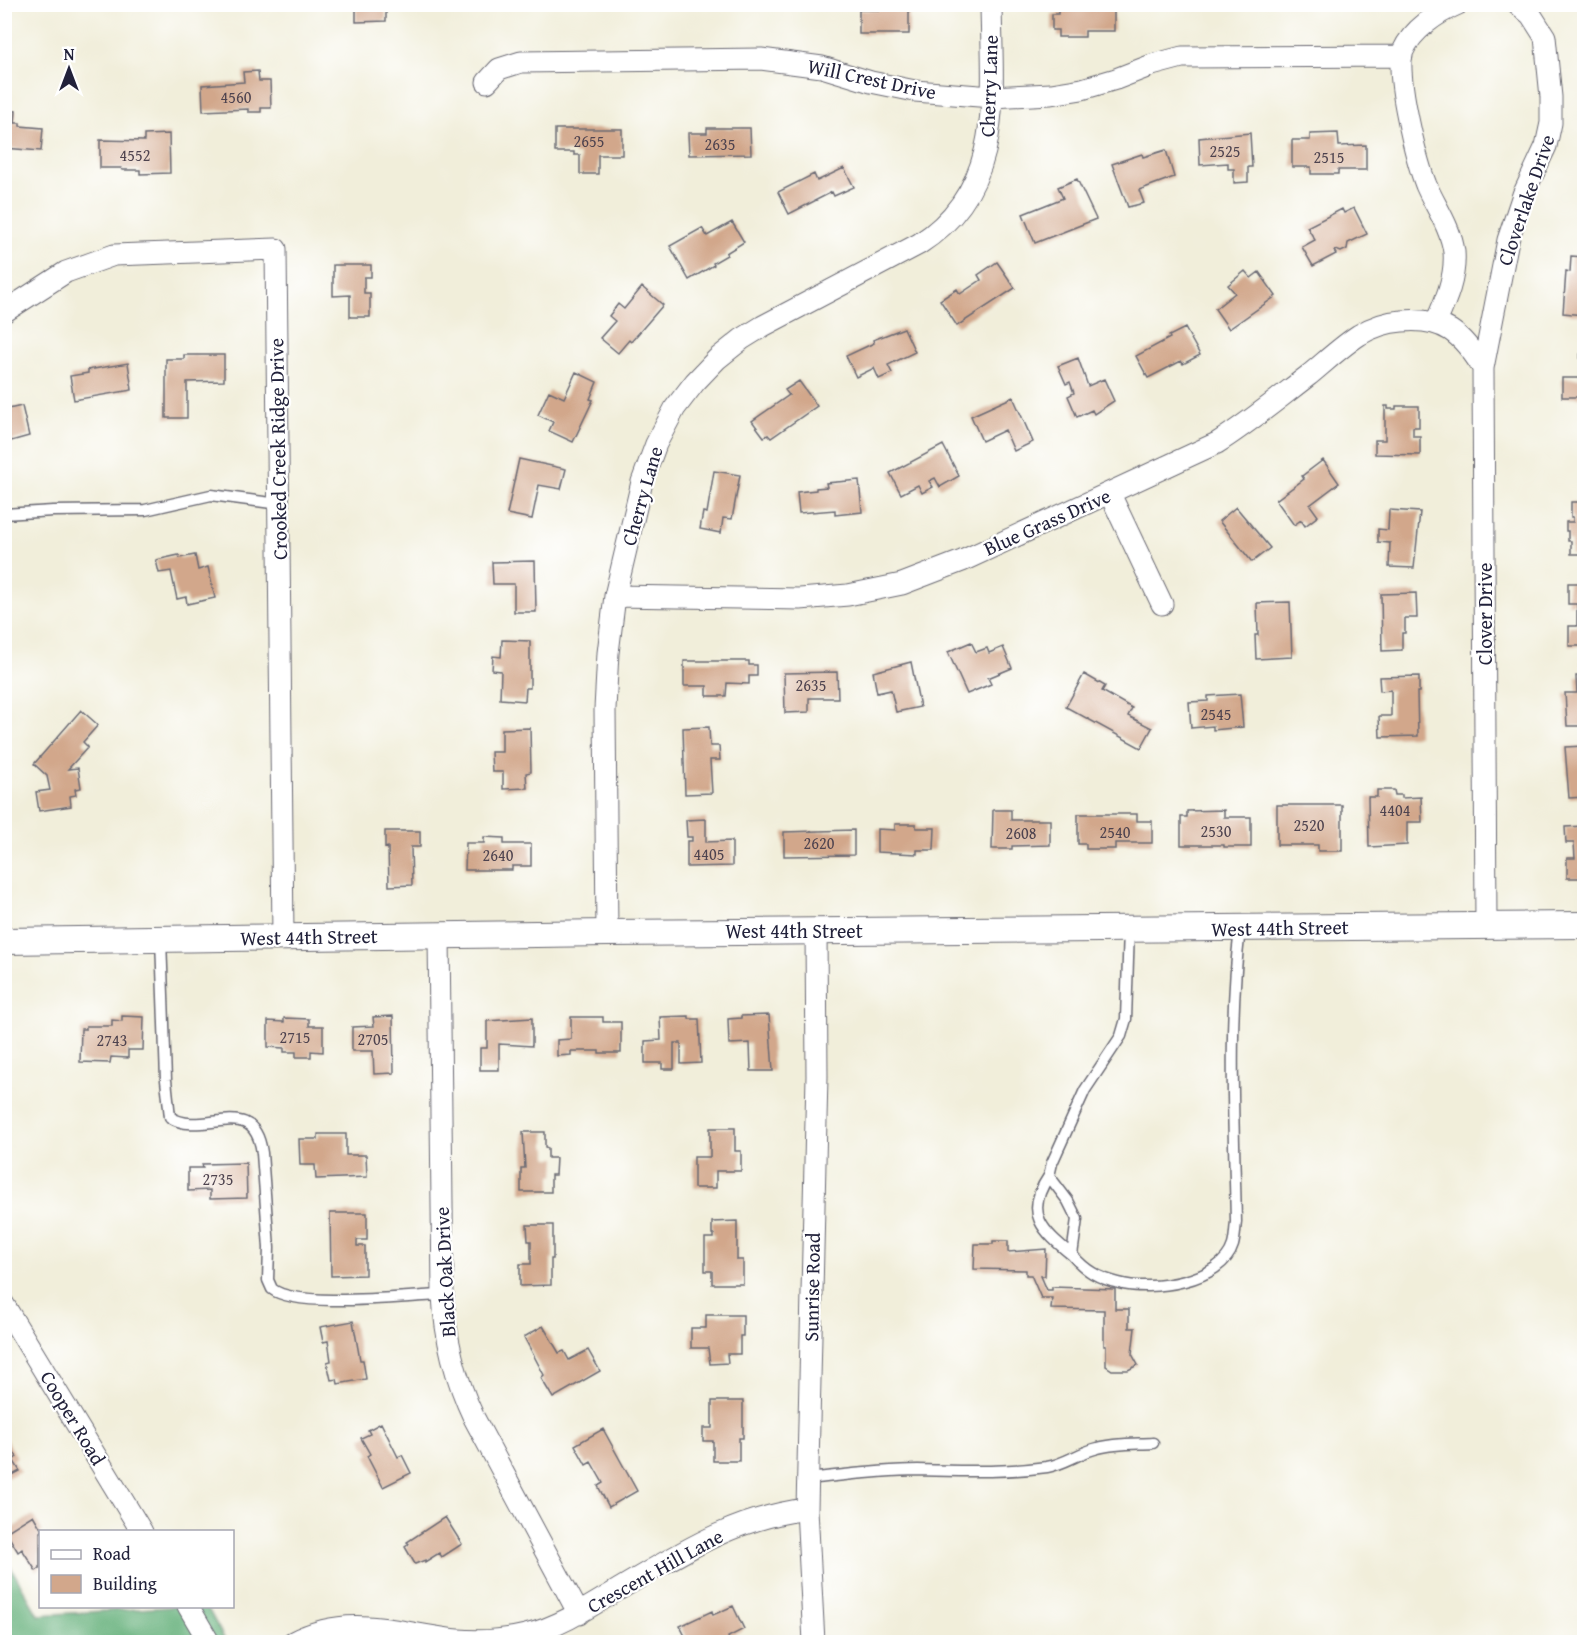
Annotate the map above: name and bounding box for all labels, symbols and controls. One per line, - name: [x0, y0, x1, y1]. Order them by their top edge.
- street label: Cherry Lane: [972, 34, 1005, 138]
- north arrow: [39, 39, 99, 99]
- text: N: [64, 42, 75, 66]
- street label: Will Crest Drive: [805, 51, 939, 106]
- house number: 4560: [221, 85, 252, 109]
- house number: 2655: [574, 129, 604, 153]
- street label: Cloverlake Drive: [1490, 130, 1562, 269]
- house number: 2635: [705, 132, 735, 156]
- house number: 2525: [1210, 139, 1240, 163]
- house number: 4552: [120, 143, 150, 167]
- house number: 2515: [1314, 145, 1344, 169]
- street label: Crooked Creek Ridge Drive: [261, 338, 294, 560]
- street label: Cherry Lane: [614, 443, 670, 549]
- street label: Blue Grass Drive: [979, 481, 1115, 562]
- street label: Clover Drive: [1470, 563, 1499, 665]
- house number: 2635: [796, 673, 826, 697]
- house number: 2545: [1201, 702, 1231, 726]
- house number: 4404: [1380, 798, 1411, 822]
- house number: 2520: [1294, 813, 1325, 837]
- house number: 2530: [1201, 819, 1232, 843]
- house number: 2540: [1100, 820, 1131, 844]
- house number: 2608: [1006, 821, 1037, 845]
- house number: 2620: [804, 831, 835, 855]
- house number: 4405: [694, 842, 724, 866]
- house number: 2640: [483, 843, 514, 867]
- street label: West 44th Street: [1211, 912, 1349, 943]
- street label: West 44th Street: [725, 916, 863, 945]
- street label: West 44th Street: [240, 921, 378, 952]
- house number: 2715: [280, 1025, 310, 1049]
- house number: 2705: [358, 1027, 388, 1051]
- house number: 2743: [97, 1028, 127, 1052]
- house number: 2735: [203, 1167, 233, 1191]
- street label: Black Oak Drive: [427, 1206, 462, 1338]
- street label: Sunrise Road: [796, 1232, 827, 1342]
- street label: Cooper Road: [34, 1365, 113, 1471]
- street label: Crescent Hill Lane: [582, 1521, 728, 1620]
- legend: [39, 1530, 234, 1608]
- text: Road: [93, 1540, 131, 1567]
- text: Building: [93, 1570, 157, 1597]

